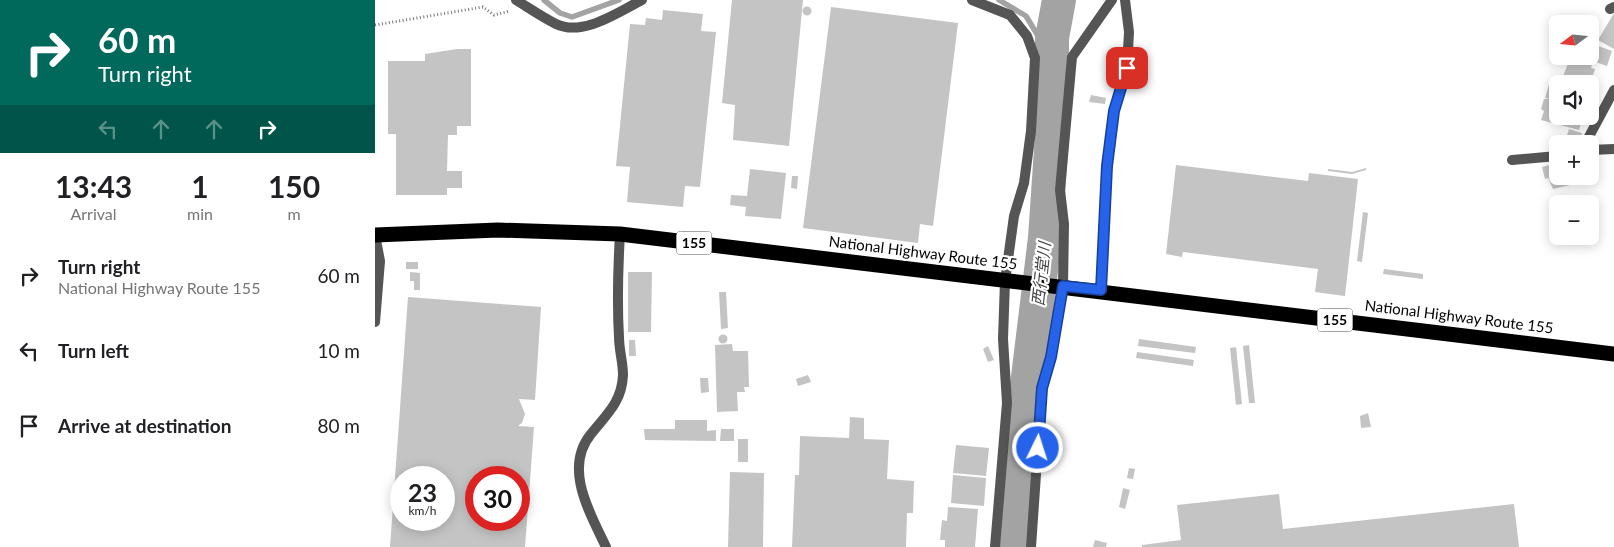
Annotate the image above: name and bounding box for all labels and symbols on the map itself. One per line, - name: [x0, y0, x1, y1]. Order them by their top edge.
- north arrow: [1549, 15, 1599, 65]
- pin: [1106, 47, 1148, 89]
- road number: 155: [677, 232, 711, 254]
- street label: National Highway Route 155: [828, 232, 1018, 273]
- water label: 西行堂川: [1028, 239, 1054, 307]
- street label: National Highway Route 155: [1364, 296, 1554, 337]
- road number: 155: [1317, 308, 1353, 332]
- position arrow: [1011, 421, 1063, 473]
- speed limit sign: 30: [465, 466, 530, 531]

